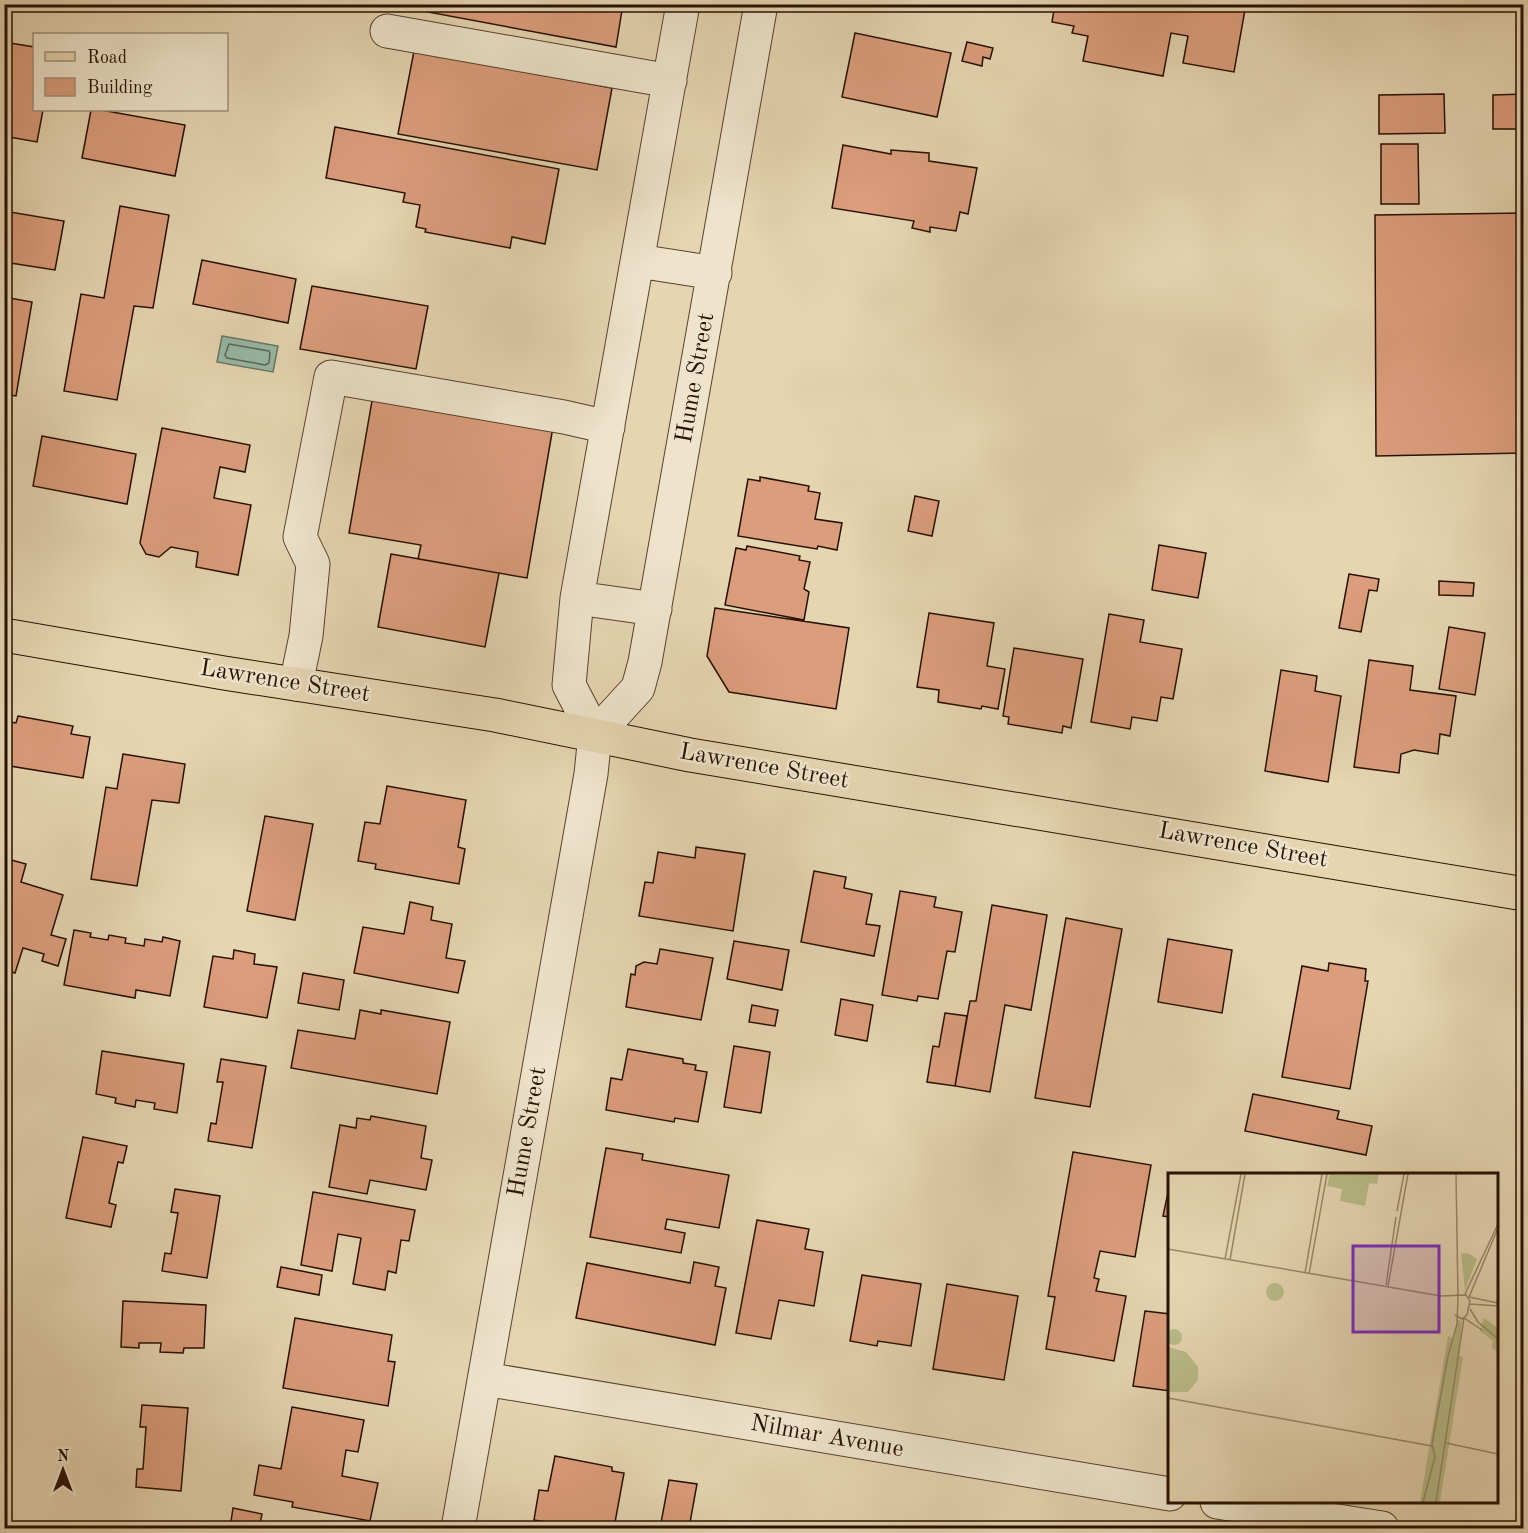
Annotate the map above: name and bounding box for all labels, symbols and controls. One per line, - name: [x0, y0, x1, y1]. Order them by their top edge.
- legend: [33, 33, 228, 111]
- text: Road: [87, 49, 127, 67]
- text: Building: [87, 79, 153, 97]
- street label: Hume Street: [673, 311, 719, 445]
- street label: Lawrence Street: [198, 657, 372, 707]
- street label: Lawrence Street: [677, 740, 851, 794]
- street label: Lawrence Street: [1156, 819, 1330, 873]
- street label: Hume Street: [505, 1065, 551, 1199]
- inset map: [1168, 1173, 1498, 1503]
- street label: Nilmar Avenue: [749, 1412, 905, 1462]
- north arrow: [33, 1440, 93, 1500]
- text: N: [57, 1449, 70, 1465]

